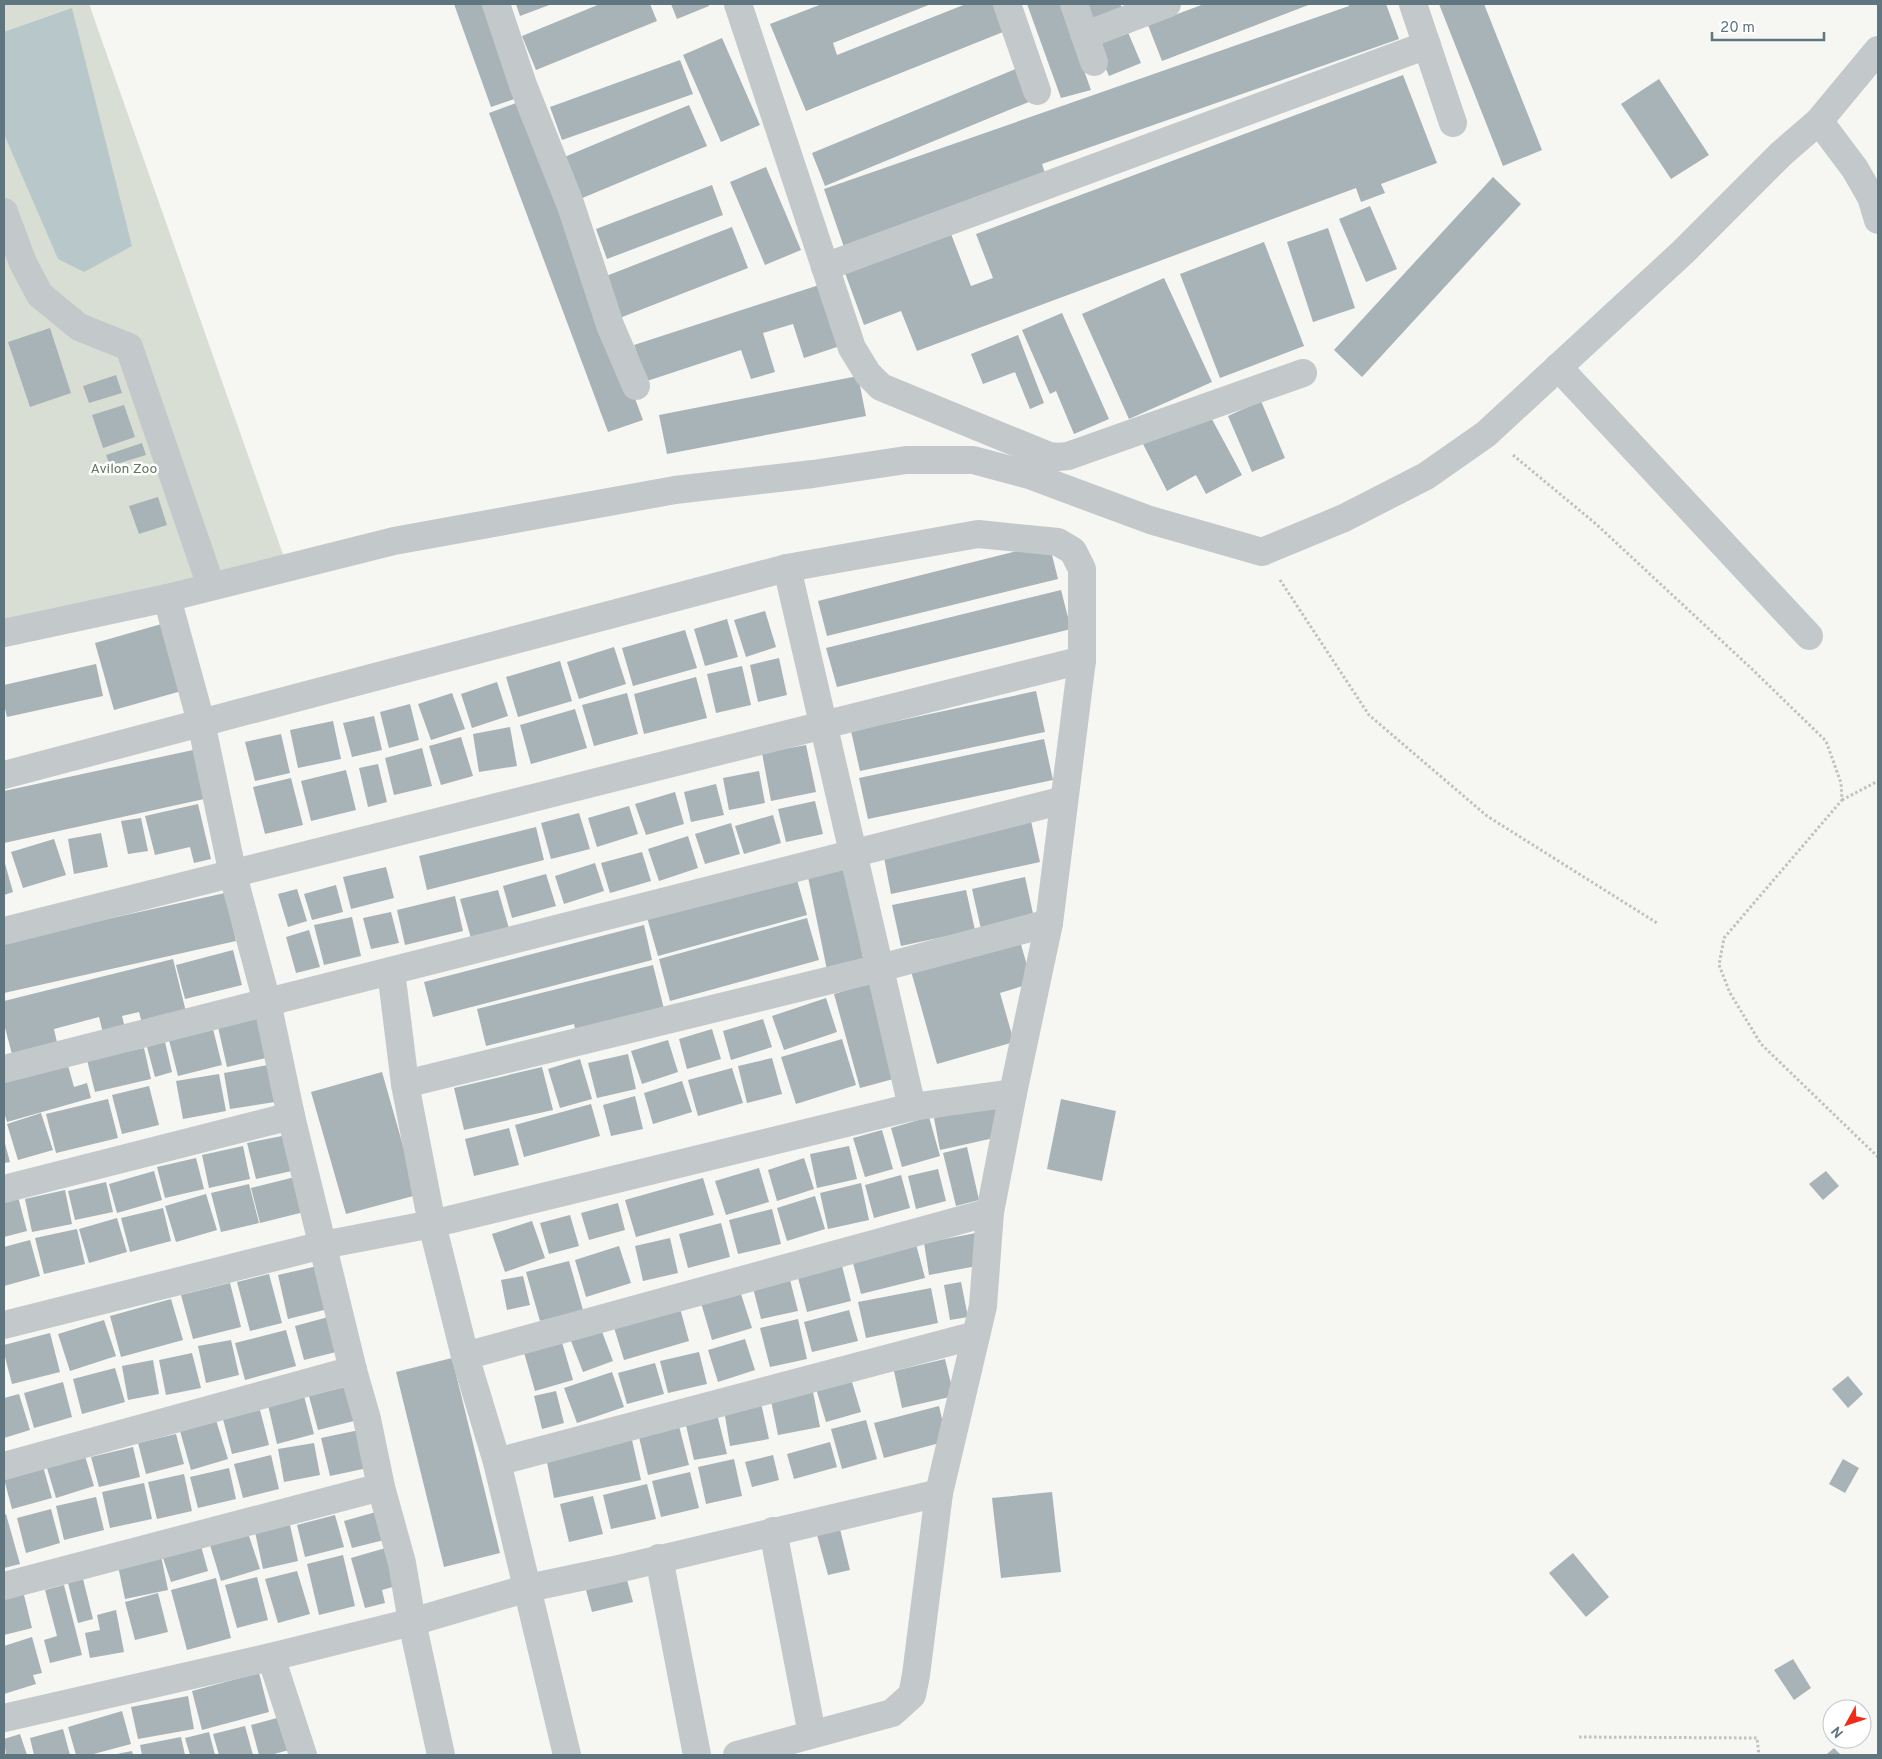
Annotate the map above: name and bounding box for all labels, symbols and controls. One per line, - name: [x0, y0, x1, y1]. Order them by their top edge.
- scale bar: [1712, 10, 1824, 42]
- text: 20 m: [1720, 19, 1755, 38]
- park label: Avilon Zoo: [91, 461, 158, 478]
- north arrow: [1822, 1699, 1872, 1749]
- text: N: [1828, 1722, 1848, 1741]

